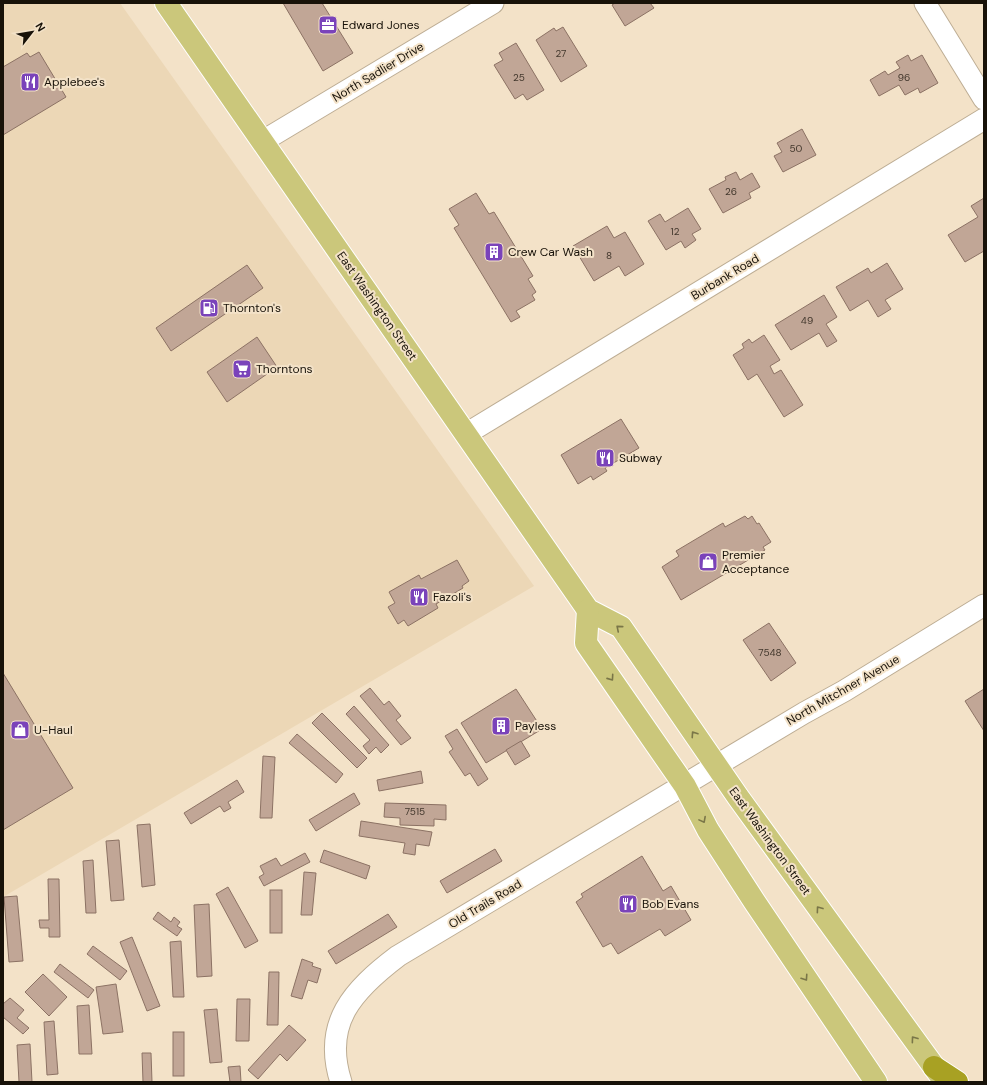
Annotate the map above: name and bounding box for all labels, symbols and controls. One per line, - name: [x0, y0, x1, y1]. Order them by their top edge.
- north arrow: [12, 12, 52, 52]
- office icon: Edward Jones: [317, 14, 339, 36]
- place label: Edward Jones: [342, 17, 420, 33]
- text: N: [33, 20, 49, 34]
- street label: North Sadlier Drive: [329, 38, 427, 106]
- house number: 27: [556, 47, 566, 60]
- restaurant icon: Applebee's: [19, 71, 41, 93]
- house number: 25: [513, 71, 525, 84]
- house number: 96: [898, 71, 910, 84]
- place label: Applebee's: [44, 74, 105, 90]
- house number: 50: [790, 142, 803, 155]
- house number: 26: [725, 185, 737, 198]
- house number: 12: [671, 225, 680, 238]
- building icon: Crew Car Wash: [483, 241, 505, 263]
- place label: Crew Car Wash: [508, 244, 593, 260]
- street label: East Washington Street: [333, 248, 421, 364]
- house number: 8: [606, 249, 612, 262]
- street label: Burbank Road: [688, 250, 762, 304]
- fuel station icon: Thornton's: [198, 297, 220, 319]
- place label: Thornton's: [223, 300, 281, 316]
- house number: 49: [801, 314, 813, 327]
- supermarket icon: Thorntons: [231, 358, 253, 380]
- place label: Thorntons: [256, 361, 313, 377]
- restaurant icon: Subway: [594, 447, 616, 469]
- place label: Subway: [619, 450, 662, 466]
- place label: Premier Acceptance: [722, 547, 789, 577]
- shop icon: Premier Acceptance: [697, 551, 719, 573]
- restaurant icon: Fazoli's: [408, 586, 430, 608]
- place label: Fazoli's: [433, 589, 472, 605]
- one-way arrow: [617, 626, 624, 633]
- house number: 7548: [758, 646, 782, 659]
- street label: North Mitchner Avenue: [784, 651, 903, 729]
- one-way arrow: [606, 674, 614, 681]
- building icon: Payless: [490, 715, 512, 737]
- place label: Payless: [515, 718, 556, 734]
- shop icon: U-Haul: [9, 719, 31, 741]
- place label: U-Haul: [34, 722, 73, 738]
- one-way arrow: [691, 731, 699, 738]
- street label: East Washington Street: [725, 784, 815, 898]
- house number: 7515: [405, 805, 425, 818]
- one-way arrow: [698, 816, 706, 823]
- street label: Old Trails Road: [446, 876, 524, 932]
- restaurant icon: Bob Evans: [617, 893, 639, 915]
- place label: Bob Evans: [642, 896, 699, 912]
- one-way arrow: [816, 906, 824, 913]
- one-way arrow: [800, 974, 808, 981]
- one-way arrow: [911, 1036, 919, 1043]

